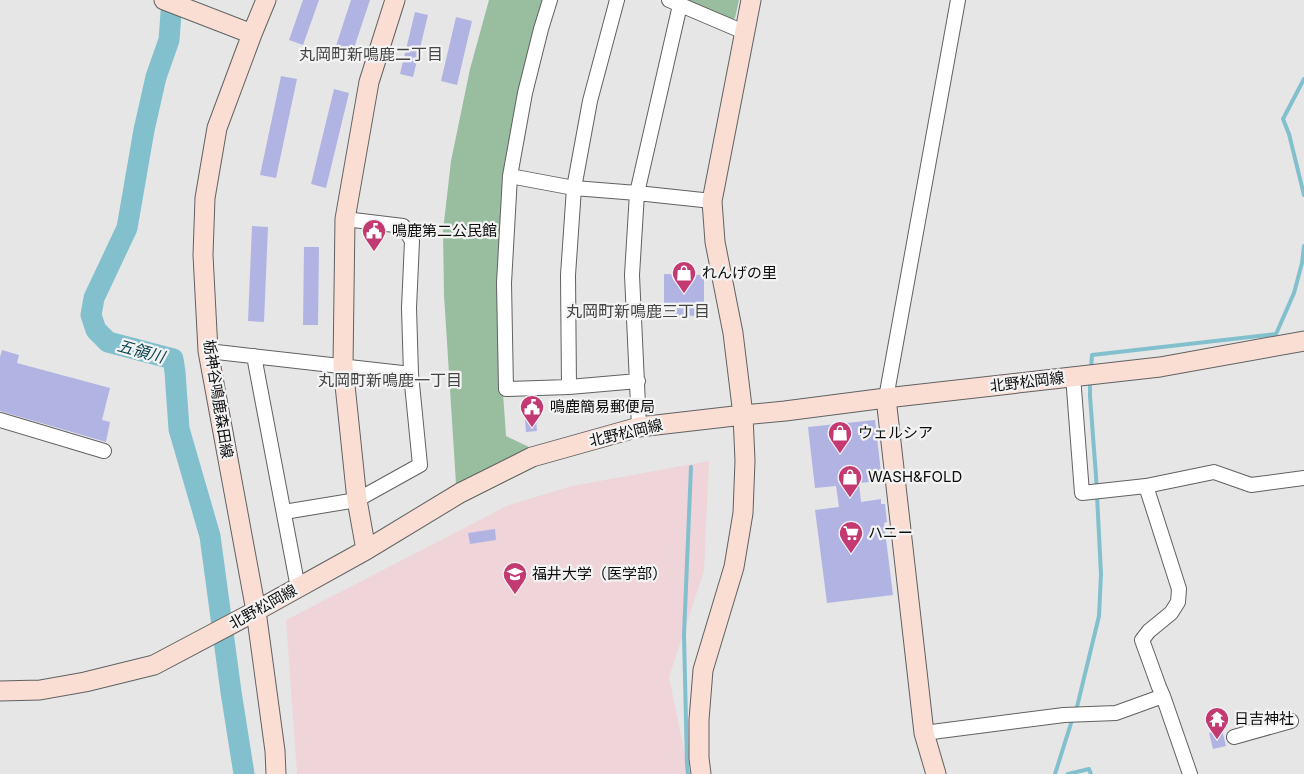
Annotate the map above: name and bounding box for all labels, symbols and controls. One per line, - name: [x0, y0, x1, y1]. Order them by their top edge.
- district label: 丸岡町新鳴鹿二丁目: [299, 44, 443, 64]
- public building icon: 鳴鹿第二公民館: [361, 218, 387, 252]
- place label: 鳴鹿第二公民館: [392, 221, 497, 240]
- shop icon: れんげの里: [671, 260, 697, 294]
- place label: れんげの里: [702, 263, 777, 282]
- district label: 丸岡町新鳴鹿三丁目: [566, 301, 710, 321]
- water label: 五領川: [115, 335, 169, 367]
- street label: 栃神谷鳴鹿森田線: [200, 338, 237, 460]
- street label: 北野松岡線: [989, 368, 1065, 396]
- district label: 丸岡町新鳴鹿一丁目: [318, 370, 462, 390]
- public building icon: 鳴鹿簡易郵便局: [519, 394, 545, 428]
- place label: 鳴鹿簡易郵便局: [550, 397, 655, 416]
- street label: 北野松岡線: [587, 415, 665, 450]
- shop icon: ウェルシア: [827, 420, 853, 454]
- place label: ウェルシア: [858, 423, 933, 442]
- shop icon: WASH&FOLD: [837, 464, 863, 498]
- place label: WASH&FOLD: [868, 467, 962, 486]
- supermarket icon: ハニー: [838, 520, 864, 554]
- place label: ハニー: [868, 523, 913, 542]
- school or university icon: 福井大学（医学部）: [502, 561, 528, 595]
- place label: 福井大学（医学部）: [532, 564, 667, 583]
- street label: 北野松岡線: [225, 580, 300, 633]
- temple icon: 日吉神社: [1204, 706, 1230, 740]
- place label: 日吉神社: [1234, 709, 1294, 728]

